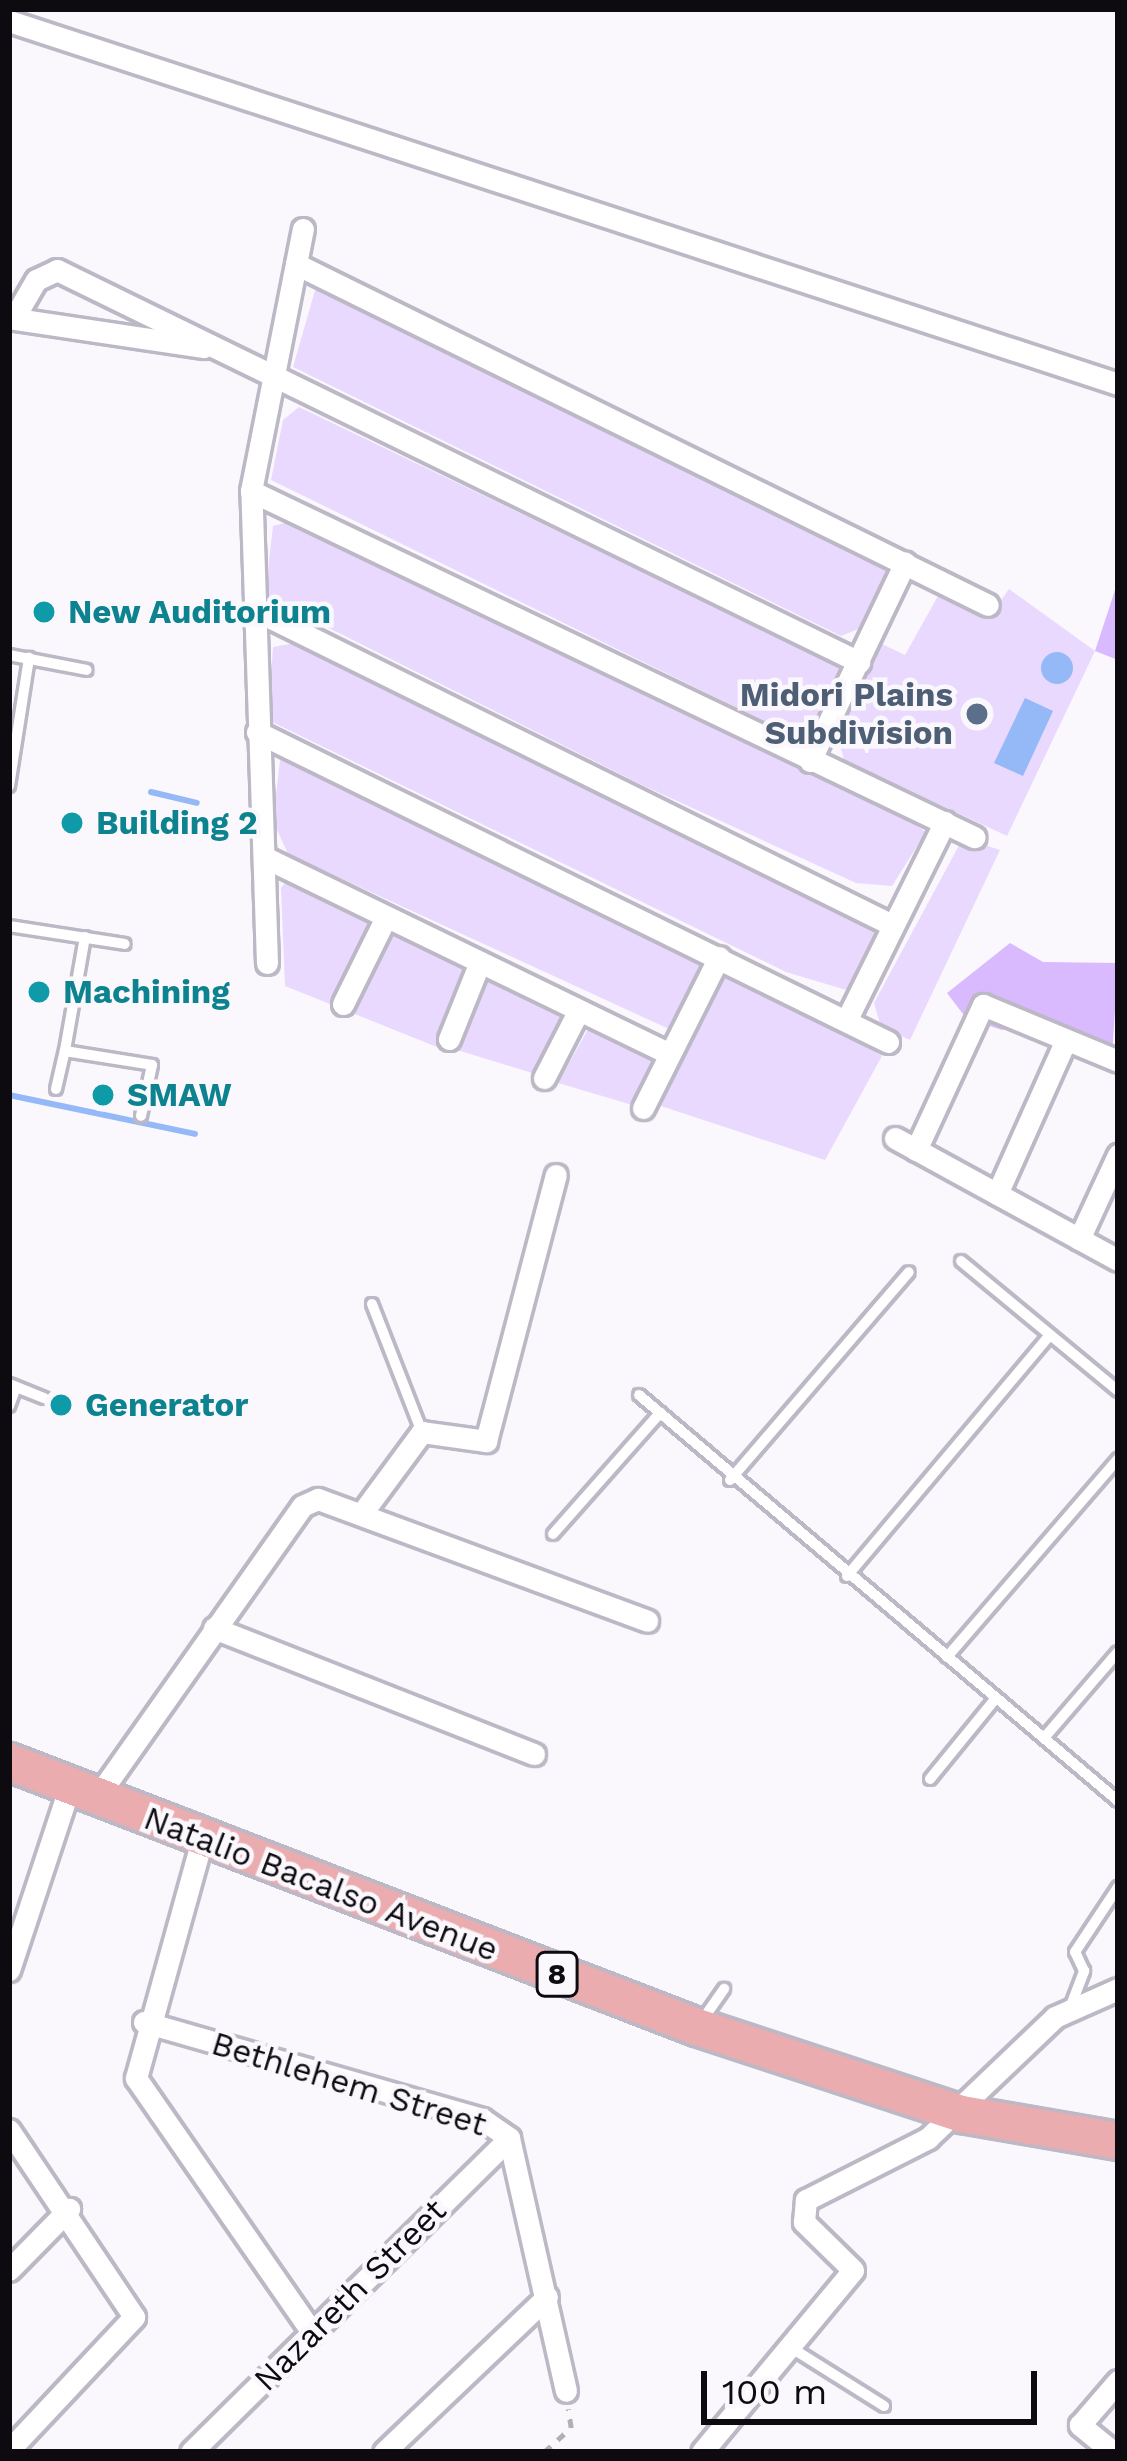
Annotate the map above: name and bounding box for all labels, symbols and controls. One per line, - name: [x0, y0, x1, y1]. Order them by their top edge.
- place label: New Auditorium: [68, 592, 333, 632]
- marker: New Auditorium: [31, 599, 57, 625]
- place label: Midori Plains Subdivision: [740, 675, 953, 753]
- marker: Midori Plains Subdivision: [964, 701, 990, 727]
- place label: Building 2: [96, 803, 258, 843]
- marker: Building 2: [59, 810, 85, 836]
- place label: Machining: [63, 972, 230, 1012]
- marker: Machining: [26, 979, 52, 1005]
- place label: SMAW: [127, 1075, 232, 1115]
- marker: SMAW: [90, 1082, 116, 1108]
- place label: Generator: [85, 1385, 248, 1425]
- marker: Generator: [48, 1392, 74, 1418]
- street label: Natalio Bacalso Avenue: [138, 1798, 504, 1970]
- road number: 8: [533, 1950, 581, 1998]
- street label: Bethlehem Street: [207, 2023, 491, 2145]
- street label: Nazareth Street: [246, 2191, 454, 2399]
- scale bar: [707, 2347, 1043, 2421]
- text: 100 m: [722, 2371, 827, 2413]

